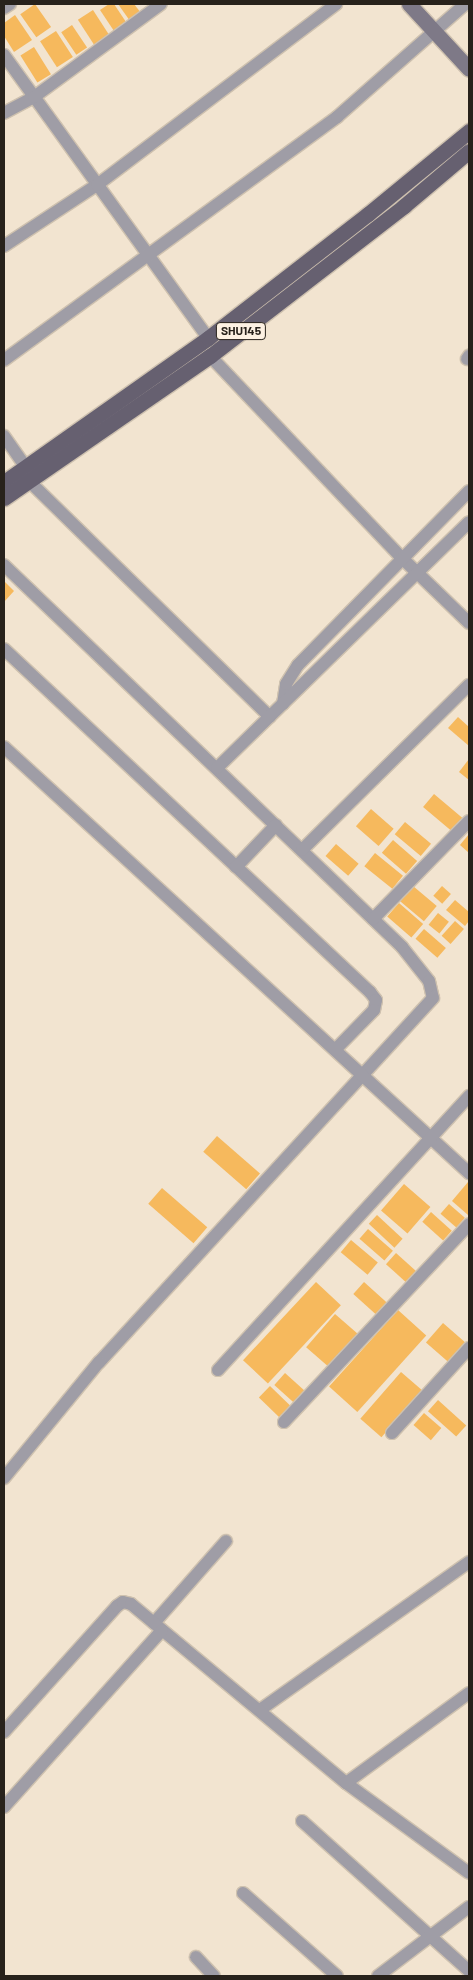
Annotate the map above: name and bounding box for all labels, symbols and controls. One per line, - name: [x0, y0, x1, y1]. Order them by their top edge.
- road number: SHU145: [215, 322, 267, 341]

